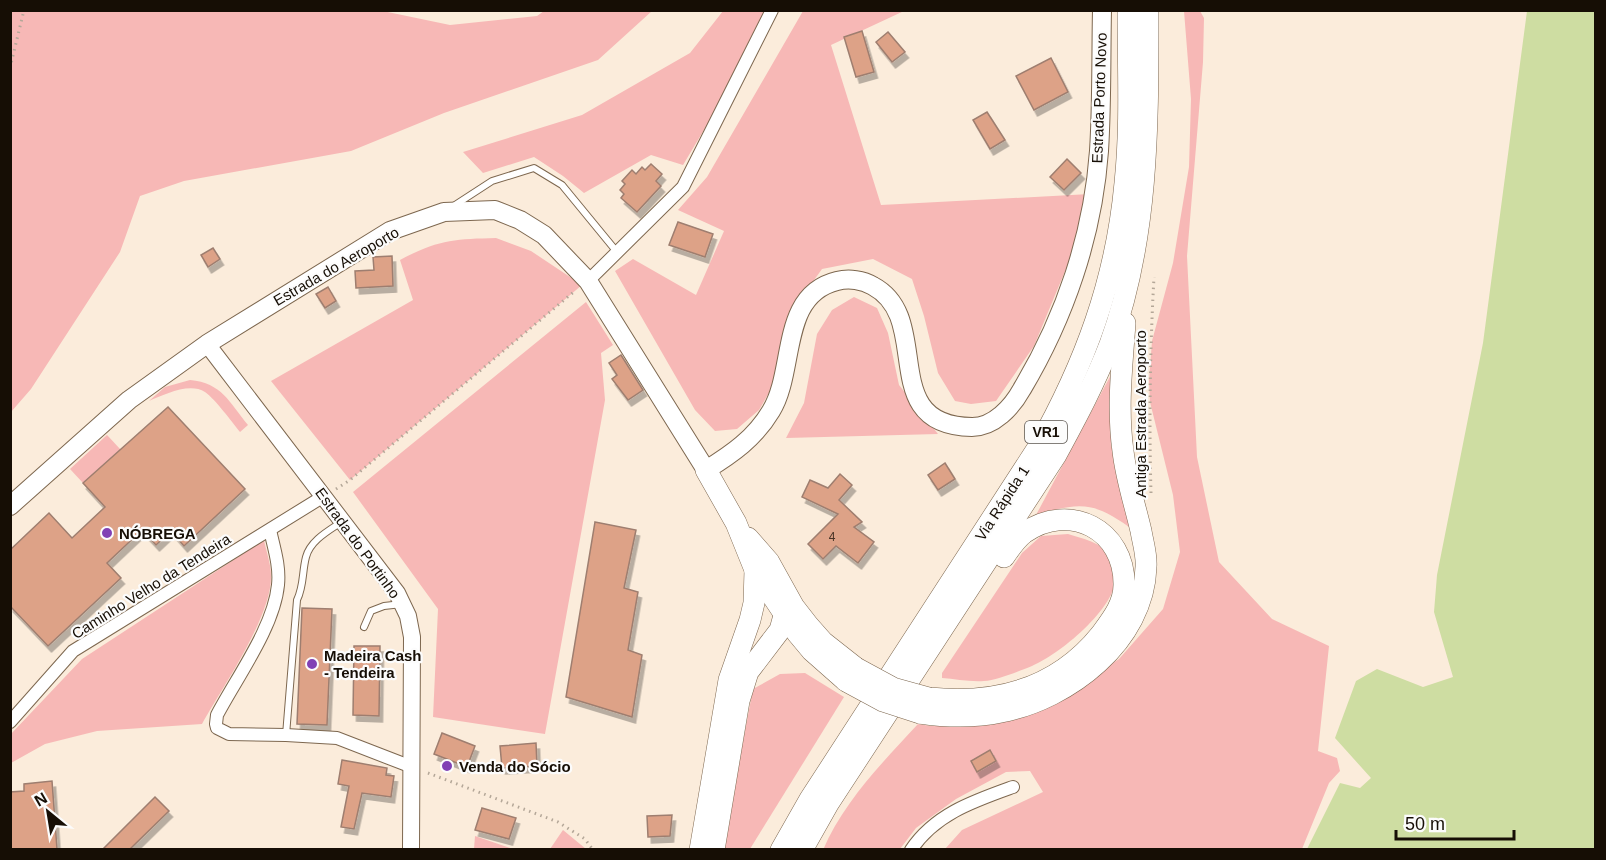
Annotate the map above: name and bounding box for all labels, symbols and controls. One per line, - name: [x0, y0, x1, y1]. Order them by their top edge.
- street label: Estrada Porto Novo: [1088, 32, 1110, 164]
- street label: Estrada do Aeroporto: [270, 223, 402, 309]
- street label: Antiga Estrada Aeroporto: [1132, 330, 1149, 498]
- road number: VR1: [1025, 421, 1067, 443]
- street label: Via Rápida 1: [972, 462, 1032, 544]
- street label: Estrada do Portinho: [312, 484, 404, 602]
- place label: NÓBREGA: [119, 525, 196, 542]
- marker: NÓBREGA: [100, 526, 114, 540]
- street label: Caminho Velho da Tendeira: [68, 530, 234, 642]
- house number: 4: [829, 530, 836, 544]
- place label: Madeira Cash - Tendeira: [324, 647, 422, 681]
- marker: Madeira Cash - Tendeira: [305, 657, 319, 671]
- place label: Venda do Sócio: [459, 758, 571, 775]
- marker: Venda do Sócio: [440, 759, 454, 773]
- north arrow: [18, 782, 78, 842]
- text: N: [31, 789, 50, 810]
- scale bar: [1396, 803, 1514, 841]
- text: 50 m: [1405, 814, 1445, 834]

